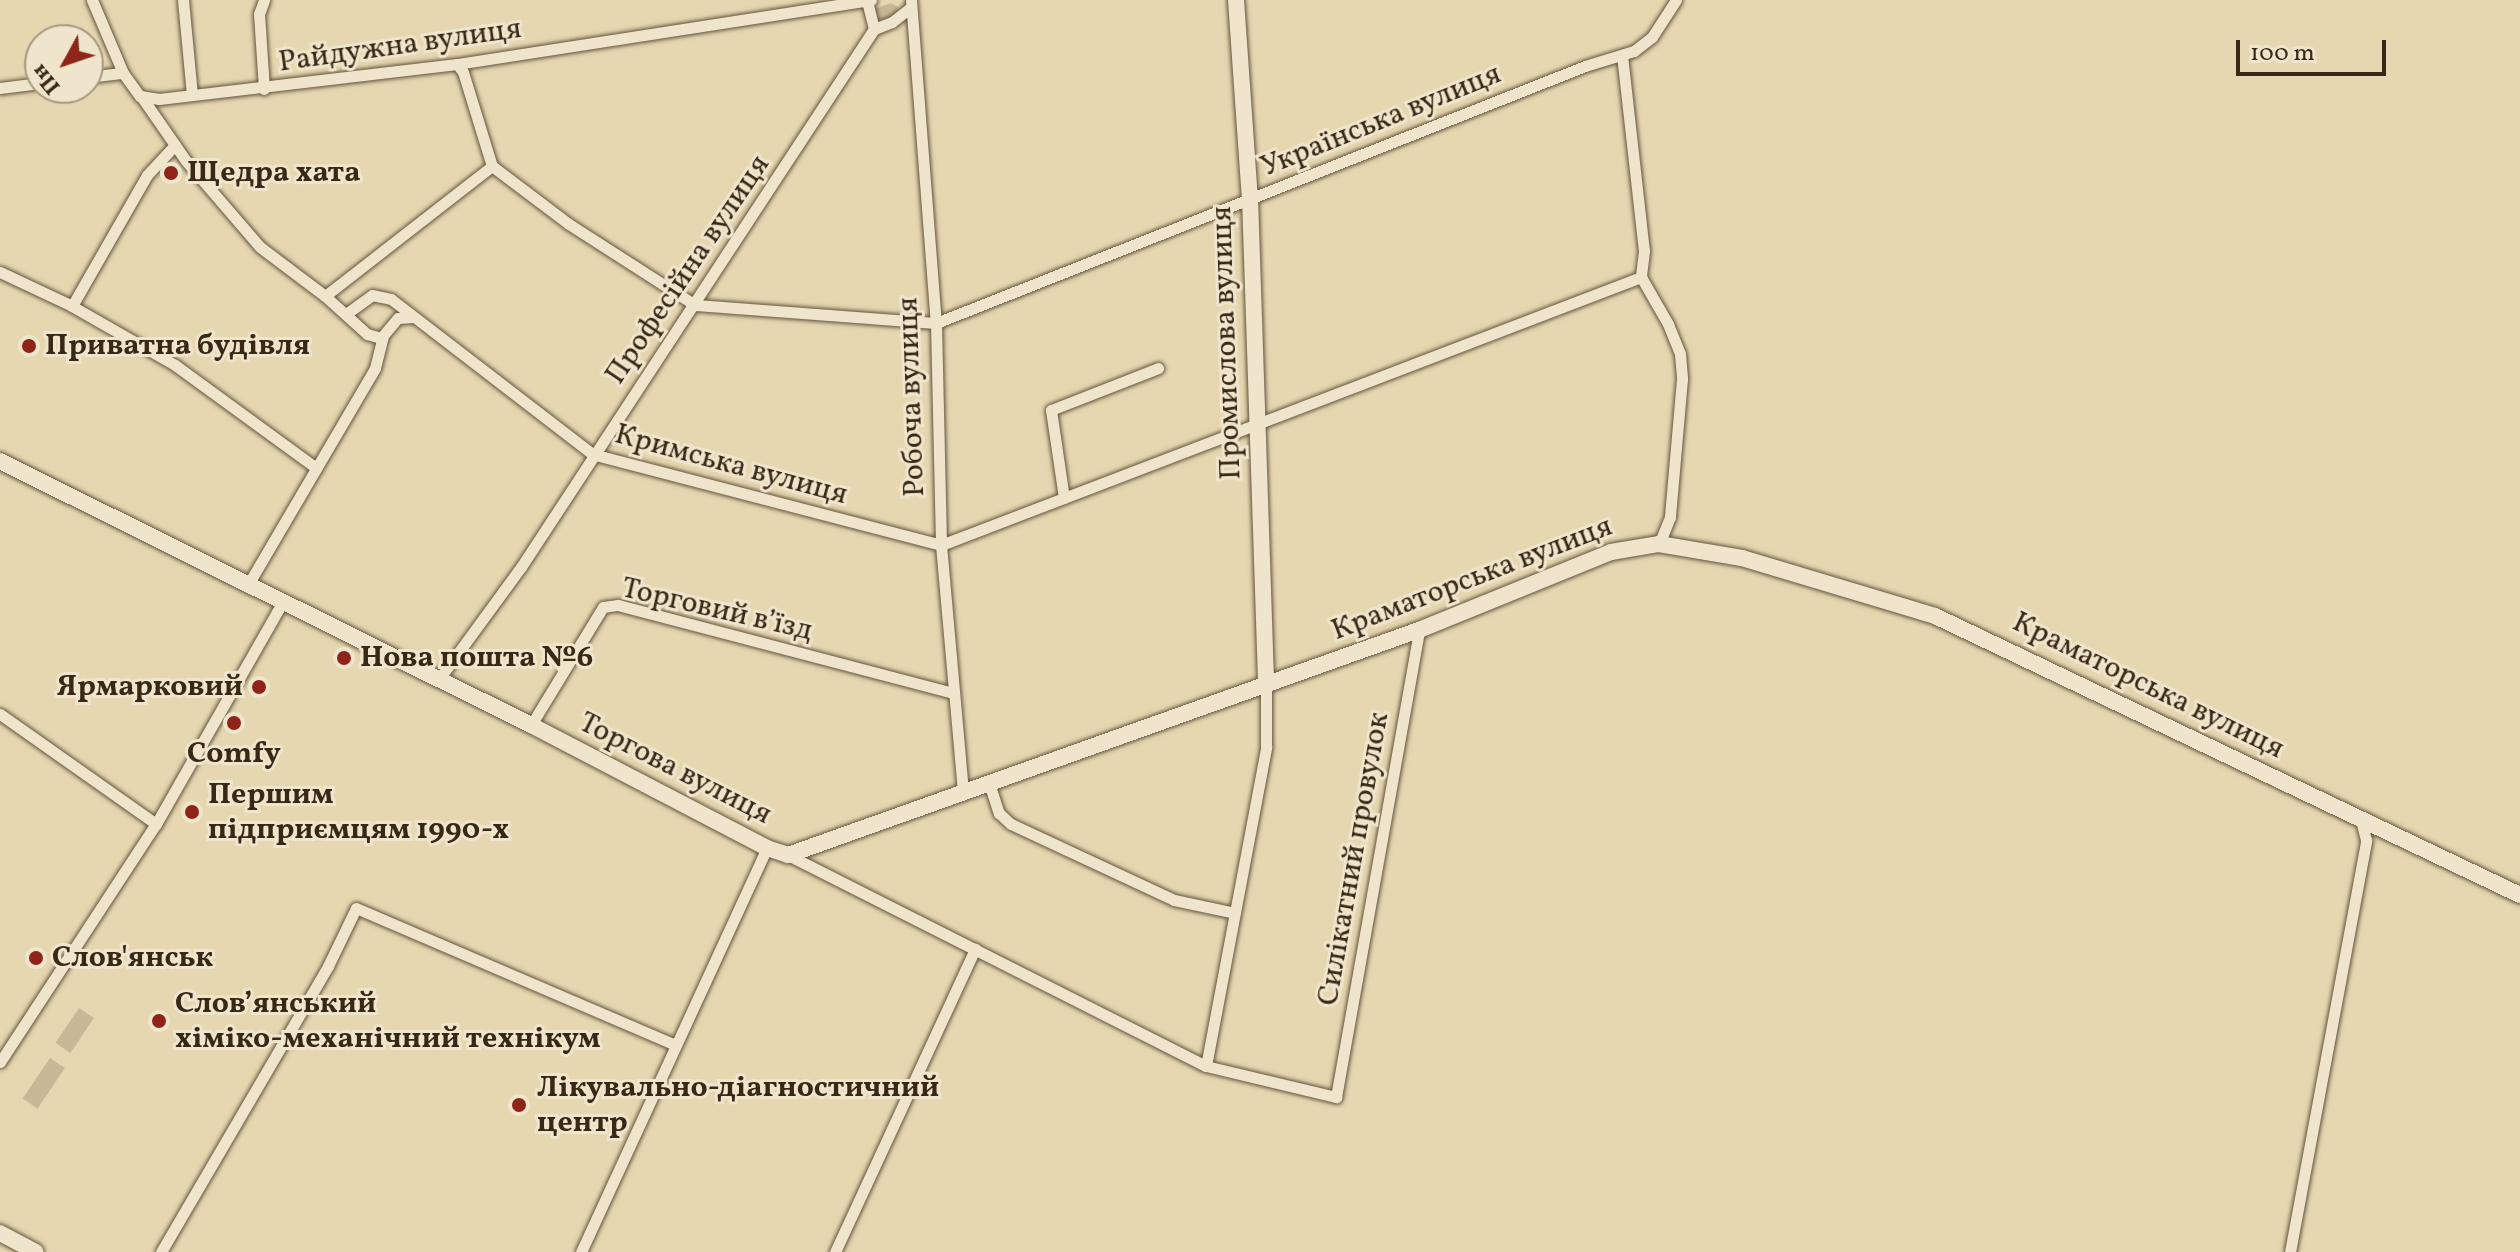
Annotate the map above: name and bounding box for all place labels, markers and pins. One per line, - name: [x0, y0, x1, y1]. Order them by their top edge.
- place label: Щедра хата: [187, 155, 361, 191]
- marker: Щедра хата: [162, 164, 180, 182]
- place label: Приватна будівля: [45, 328, 310, 364]
- marker: Приватна будівля: [20, 337, 38, 355]
- place label: Нова пошта №6: [360, 640, 593, 676]
- marker: Нова пошта №6: [335, 649, 353, 667]
- place label: Ярмарковий: [57, 669, 243, 705]
- marker: Ярмарковий: [250, 678, 268, 696]
- marker: Comfy: [225, 714, 243, 732]
- place label: Comfy: [187, 736, 281, 772]
- place label: Першим підприємцям 1990-х: [208, 777, 509, 848]
- marker: Першим підприємцям 1990-х: [183, 803, 201, 821]
- place label: Слов'янськ: [52, 940, 213, 976]
- marker: Слов'янськ: [27, 949, 45, 967]
- place label: Слов’янський хіміко-механічний технікум: [175, 986, 601, 1056]
- marker: Слов’янський хіміко-механічний технікум: [150, 1012, 168, 1030]
- place label: Лікувально-діагностичний центр: [537, 1070, 939, 1140]
- marker: Лікувально-діагностичний центр: [508, 1094, 530, 1116]

